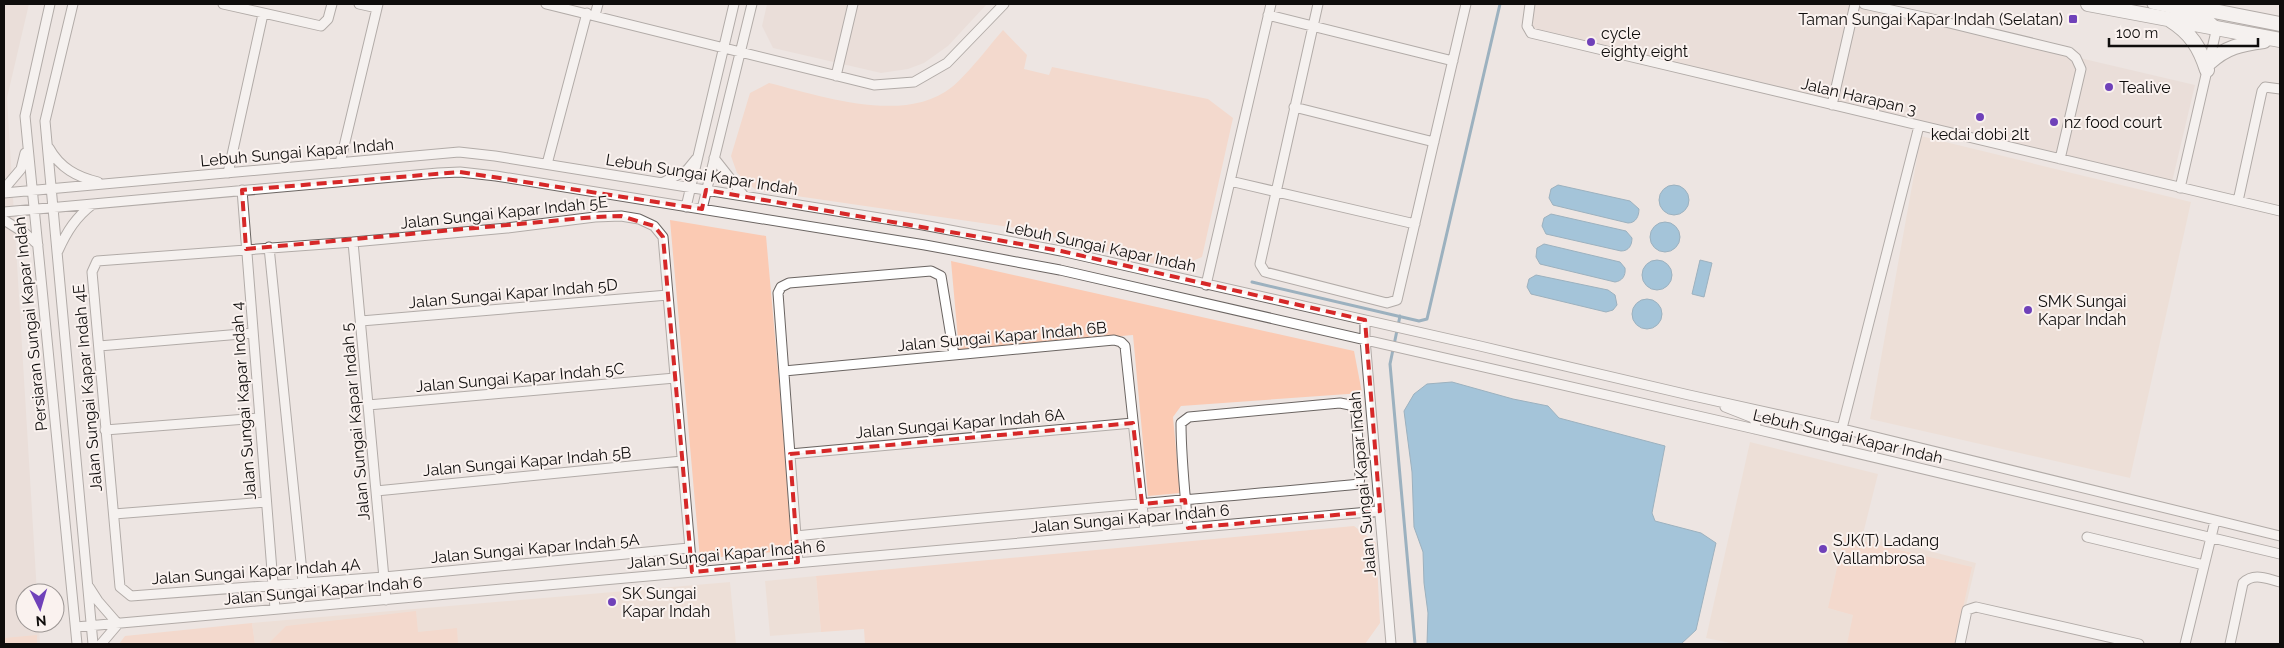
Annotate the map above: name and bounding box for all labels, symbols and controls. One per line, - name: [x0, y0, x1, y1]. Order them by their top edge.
- place label: Taman Sungai Kapar Indah (Selatan): [1798, 10, 2063, 29]
- marker: Taman Sungai Kapar Indah (Selatan): [2067, 13, 2079, 25]
- scale bar: [2109, 15, 2258, 47]
- place label: cycle eighty eight: [1601, 24, 1689, 61]
- text: 100 m: [2116, 24, 2158, 42]
- marker: cycle eighty eight: [1585, 36, 1597, 48]
- street label: Jalan Harapan 3: [1799, 74, 1919, 119]
- place label: Tealive: [2119, 78, 2171, 97]
- marker: Tealive: [2103, 81, 2115, 93]
- marker: kedai dobi 2lt: [1974, 111, 1986, 123]
- place label: nz food court: [2064, 113, 2163, 132]
- marker: nz food court: [2048, 116, 2060, 128]
- place label: kedai dobi 2lt: [1931, 125, 2030, 144]
- street label: Lebuh Sungai Kapar Indah: [199, 135, 395, 170]
- street label: Lebuh Sungai Kapar Indah: [604, 150, 799, 199]
- street label: Jalan Sungai Kapar Indah 5E: [400, 192, 609, 233]
- street label: Persiaran Sungai Kapar Indah: [10, 216, 51, 432]
- street label: Lebuh Sungai Kapar Indah: [1004, 217, 1198, 276]
- street label: Jalan Sungai Kapar Indah 5D: [408, 275, 618, 312]
- street label: Jalan Sungai Kapar Indah 4E: [69, 283, 106, 493]
- place label: SMK Sungai Kapar Indah: [2038, 292, 2127, 329]
- street label: Jalan Sungai Kapar Indah 4: [227, 301, 260, 501]
- marker: SMK Sungai Kapar Indah: [2022, 304, 2034, 316]
- street label: Jalan Sungai Kapar Indah 6B: [897, 318, 1108, 355]
- street label: Jalan Sungai Kapar Indah 5: [337, 322, 374, 522]
- street label: Jalan Sungai Kapar Indah 5C: [415, 359, 625, 396]
- street label: Jalan Sungai Kapar Indah: [1345, 391, 1380, 577]
- street label: Jalan Sungai Kapar Indah 6A: [855, 405, 1066, 442]
- street label: Lebuh Sungai Kapar Indah: [1751, 405, 1945, 468]
- street label: Jalan Sungai Kapar Indah 5B: [422, 443, 632, 480]
- street label: Jalan Sungai Kapar Indah 6: [1030, 500, 1230, 537]
- street label: Jalan Sungai Kapar Indah 5A: [430, 530, 640, 567]
- place label: SJK(T) Ladang Vallambrosa: [1833, 531, 1939, 568]
- street label: Jalan Sungai Kapar Indah 6: [626, 536, 826, 573]
- marker: SJK(T) Ladang Vallambrosa: [1817, 543, 1829, 555]
- street label: Jalan Sungai Kapar Indah 4A: [151, 555, 361, 588]
- street label: Jalan Sungai Kapar Indah 6: [223, 572, 423, 609]
- north arrow: [15, 583, 65, 633]
- place label: SK Sungai Kapar Indah: [622, 584, 710, 621]
- marker: SK Sungai Kapar Indah: [606, 596, 618, 608]
- text: N: [35, 613, 47, 629]

